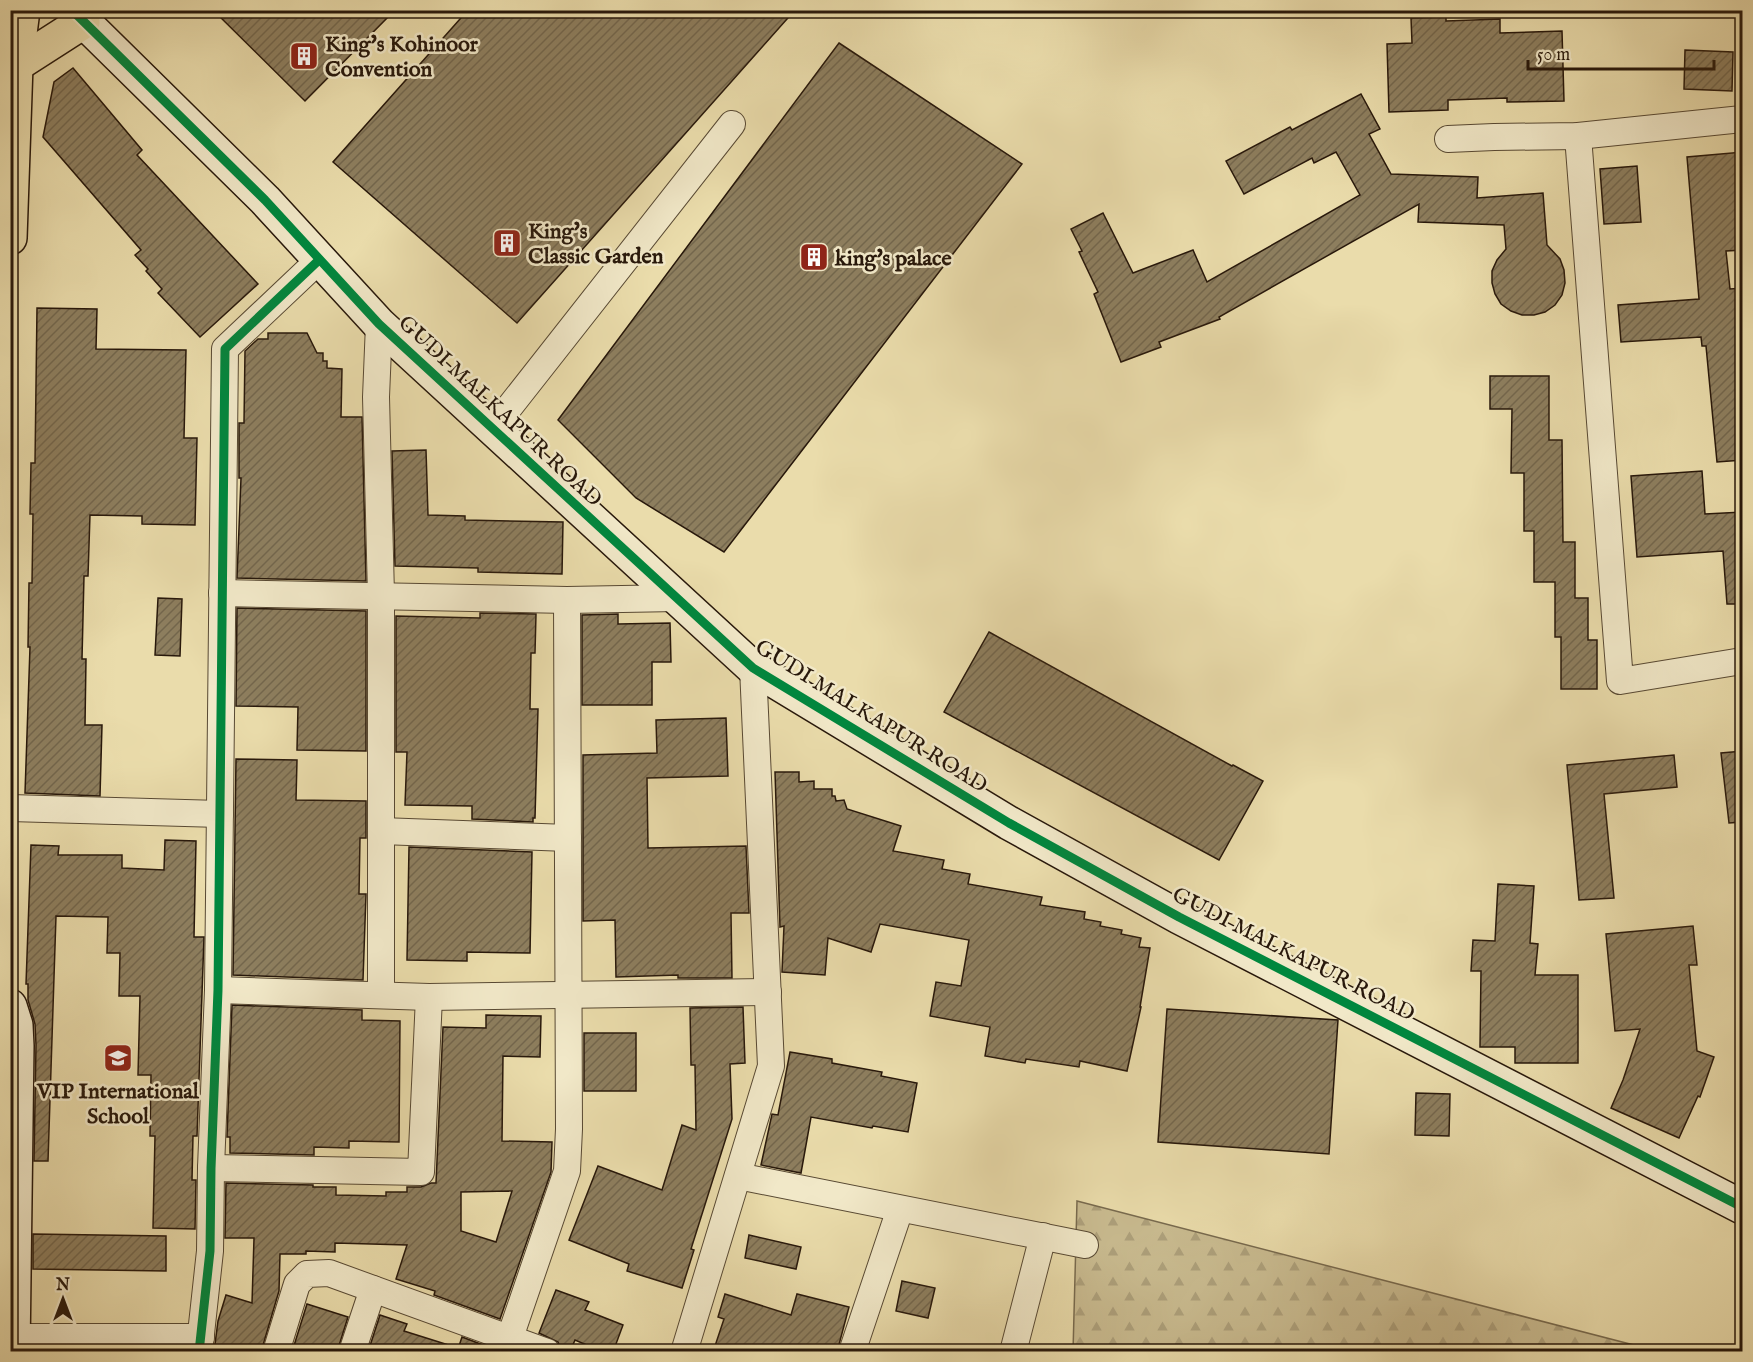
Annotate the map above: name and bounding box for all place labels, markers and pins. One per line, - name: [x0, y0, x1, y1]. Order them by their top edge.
- place label: King's Kohinoor Convention: [325, 31, 479, 84]
- building icon: King's Kohinoor Convention: [288, 40, 320, 72]
- place label: King's Classic Garden: [528, 218, 664, 271]
- building icon: King's Classic Garden: [491, 227, 523, 259]
- building icon: king's palace: [798, 241, 830, 273]
- place label: king's palace: [834, 245, 952, 273]
- school or university icon: VIP International School: [102, 1042, 134, 1074]
- place label: VIP International School: [36, 1078, 200, 1131]

